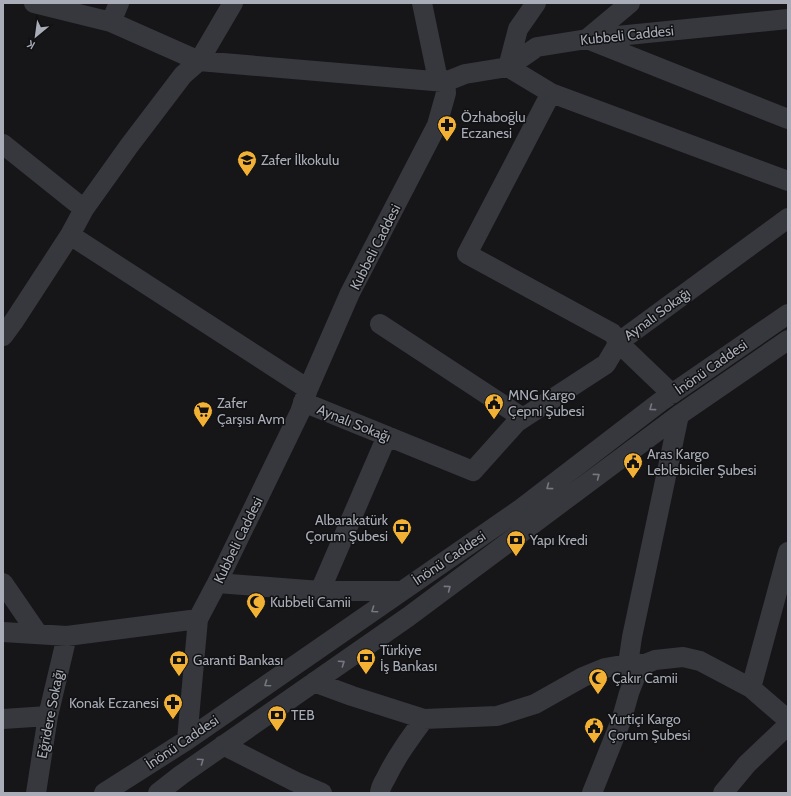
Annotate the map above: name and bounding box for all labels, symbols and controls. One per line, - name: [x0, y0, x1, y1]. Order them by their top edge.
- north arrow: [16, 16, 56, 56]
- street label: Kubbeli Caddesi: [579, 21, 675, 49]
- text: K: [25, 37, 38, 53]
- place label: Özhaboğlu Eczanesi: [461, 108, 526, 142]
- pharmacy icon: Özhaboğlu Eczanesi: [436, 114, 458, 142]
- school or university icon: Zafer İlkokulu: [236, 149, 258, 177]
- place label: Zafer İlkokulu: [261, 151, 339, 169]
- street label: Kubbeli Caddesi: [346, 201, 404, 293]
- street label: Aynalı Sokağı: [620, 284, 694, 344]
- street label: İnönü Caddesi: [671, 335, 751, 399]
- place label: MNG Kargo Çepni Şubesi: [508, 386, 585, 420]
- public building icon: MNG Kargo Çepni Şubesi: [483, 392, 505, 420]
- place label: Zafer Çarşısı Avm: [217, 394, 285, 428]
- supermarket icon: Zafer Çarşısı Avm: [192, 400, 214, 428]
- street label: Aynalı Sokağı: [315, 400, 393, 446]
- one-way arrow: [650, 404, 657, 411]
- place label: Aras Kargo Leblebiciler Şubesi: [647, 445, 756, 479]
- public building icon: Aras Kargo Leblebiciler Şubesi: [622, 451, 644, 479]
- one-way arrow: [592, 474, 599, 481]
- one-way arrow: [547, 483, 554, 490]
- street label: Kubbeli Caddesi: [209, 494, 267, 586]
- place label: Albarakatürk Çorum Şubesi: [305, 511, 389, 545]
- bank icon: Albarakatürk Çorum Şubesi: [391, 517, 413, 545]
- street label: İnönü Caddesi: [409, 527, 489, 589]
- bank icon: Yapı Kredi: [505, 529, 527, 557]
- place label: Yapı Kredi: [529, 531, 588, 549]
- one-way arrow: [443, 585, 450, 592]
- mosque icon: Kubbeli Camii: [245, 591, 267, 619]
- place label: Kubbeli Camii: [270, 593, 351, 611]
- one-way arrow: [371, 605, 378, 613]
- place label: Türkiye İş Bankası: [380, 641, 437, 675]
- bank icon: Türkiye İş Bankası: [355, 647, 377, 675]
- bank icon: Garanti Bankası: [168, 649, 190, 677]
- place label: Garanti Bankası: [193, 651, 283, 669]
- one-way arrow: [338, 660, 345, 668]
- mosque icon: Çakır Camii: [587, 667, 609, 695]
- street label: Eğridere Sokağı: [33, 668, 67, 760]
- place label: Çakır Camii: [612, 669, 678, 687]
- one-way arrow: [264, 679, 271, 687]
- pharmacy icon: Konak Eczanesi: [162, 692, 184, 720]
- place label: Konak Eczanesi: [69, 694, 159, 712]
- bank icon: TEB: [266, 704, 288, 732]
- place label: TEB: [291, 706, 315, 724]
- place label: Yurtiçi Kargo Çorum Şubesi: [607, 710, 691, 744]
- street label: İnönü Caddesi: [142, 711, 222, 773]
- public building icon: Yurtiçi Kargo Çorum Şubesi: [583, 716, 605, 744]
- one-way arrow: [196, 759, 203, 766]

